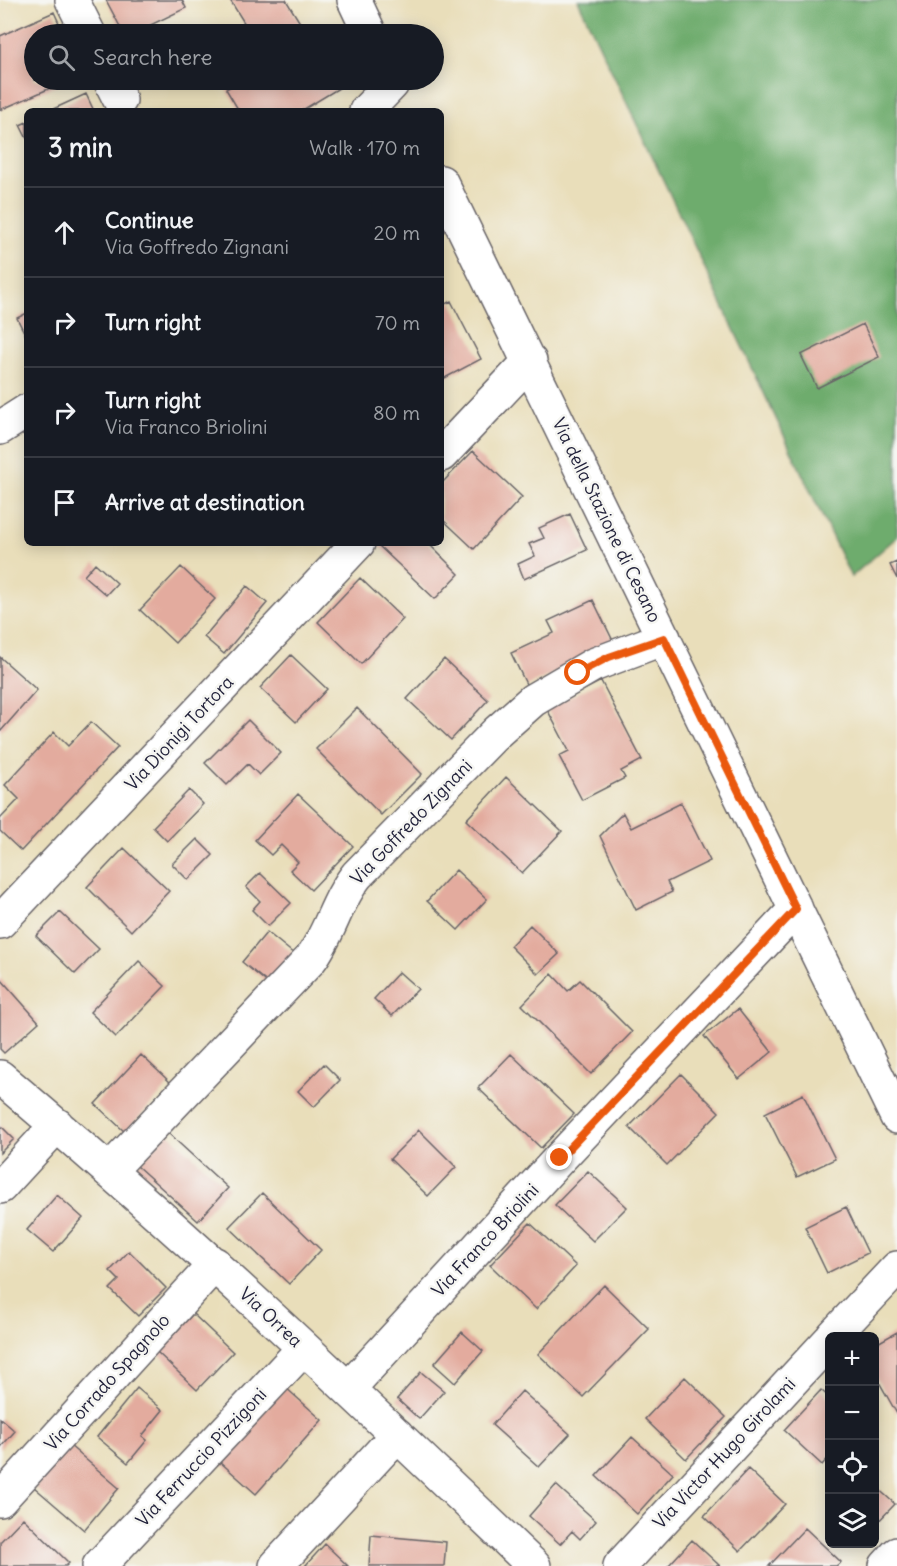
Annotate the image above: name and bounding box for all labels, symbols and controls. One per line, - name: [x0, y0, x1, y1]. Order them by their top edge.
- search box: [24, 24, 444, 90]
- icon: search: [45, 41, 78, 74]
- text: Search here: [93, 43, 212, 71]
- text: 3 min: [48, 131, 113, 164]
- text: Walk · 170 m: [309, 135, 420, 160]
- text: Continue: [105, 206, 194, 234]
- icon: ahead: [48, 216, 81, 249]
- text: 20 m: [374, 220, 420, 245]
- text: Via Goffredo Zignani: [105, 234, 289, 259]
- icon: right: [48, 306, 81, 339]
- text: Turn right: [105, 308, 201, 336]
- text: 70 m: [375, 310, 420, 335]
- text: Turn right: [105, 386, 201, 414]
- icon: right: [48, 396, 81, 429]
- text: 80 m: [373, 400, 420, 425]
- text: Via Franco Briolini: [105, 414, 268, 439]
- street label: Via della Stazione di Cesano: [547, 414, 667, 626]
- icon: arrive: [48, 486, 81, 519]
- text: Arrive at destination: [105, 488, 305, 516]
- route start: [564, 659, 590, 685]
- street label: Via Dionigi Tortora: [120, 671, 238, 795]
- street label: Via Goffredo Zignani: [345, 754, 477, 890]
- route end: [546, 1144, 572, 1170]
- street label: Via Franco Briolini: [427, 1179, 543, 1301]
- street label: Via Orrea: [235, 1282, 307, 1352]
- street label: Via Corrado Spagnolo: [39, 1309, 175, 1455]
- map controls: [825, 1332, 879, 1548]
- button: +: [825, 1332, 879, 1386]
- street label: Via Victor Hugo Girolami: [648, 1373, 800, 1533]
- street label: Via Ferruccio Pizzigoni: [131, 1383, 271, 1531]
- button: −: [825, 1386, 879, 1440]
- button: locate: [825, 1440, 879, 1494]
- button: layers: [825, 1494, 879, 1548]

